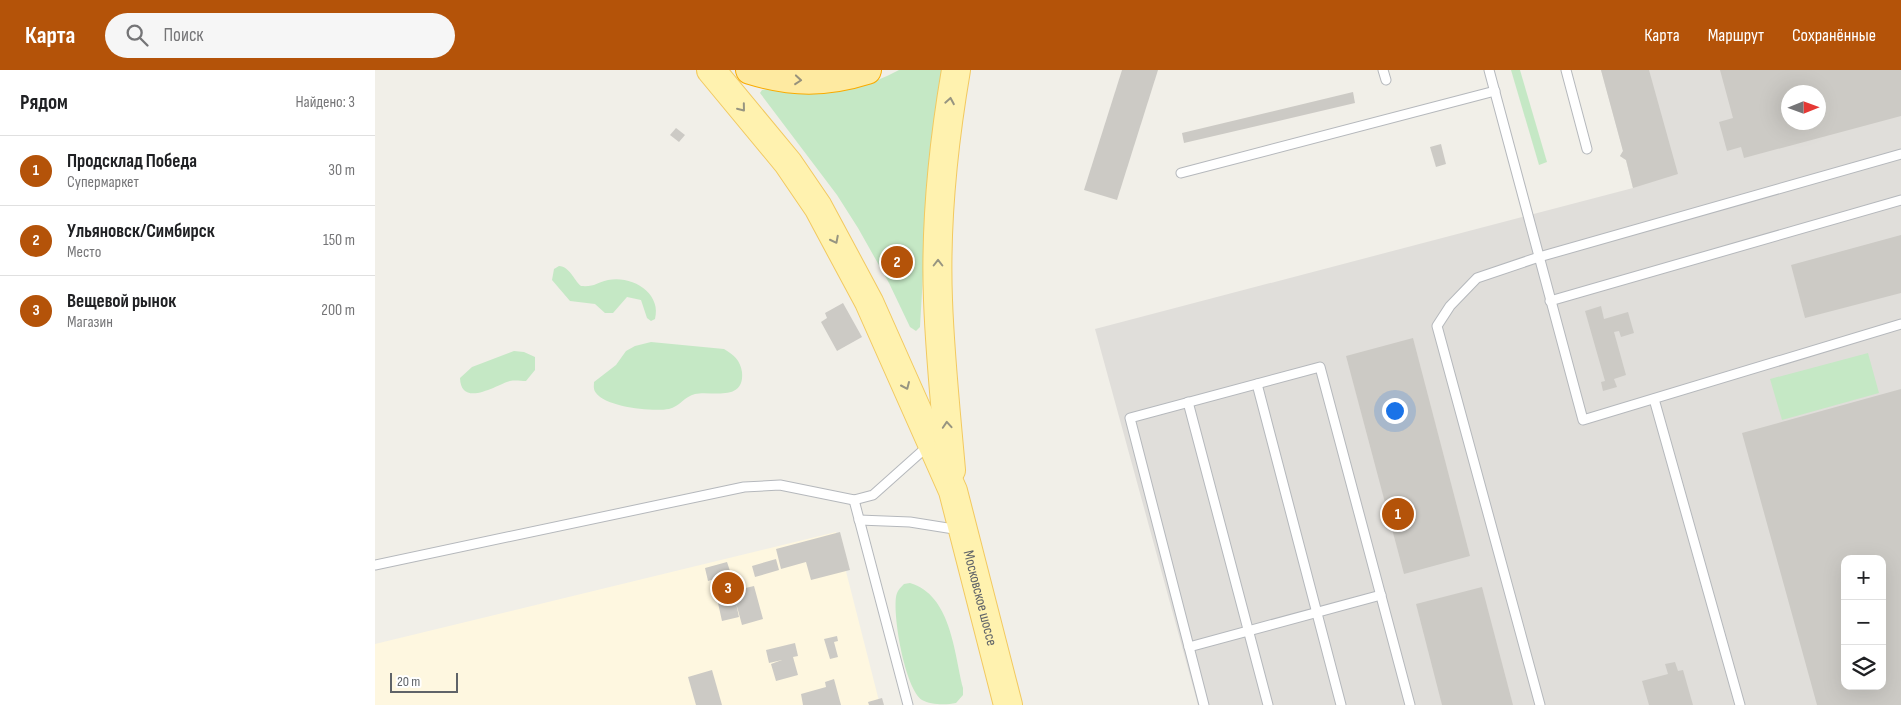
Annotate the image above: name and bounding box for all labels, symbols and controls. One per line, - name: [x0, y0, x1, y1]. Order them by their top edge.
- search box: [105, 13, 455, 58]
- text: Карта: [25, 21, 75, 50]
- icon: search: [123, 21, 151, 49]
- text: Поиск: [163, 24, 204, 47]
- text: Карта: [1644, 25, 1680, 46]
- text: Маршрут: [1708, 25, 1764, 46]
- text: Сохранённые: [1792, 25, 1876, 46]
- one-way arrow: [794, 74, 802, 85]
- north arrow: [1781, 85, 1826, 130]
- text: Рядом: [20, 90, 68, 115]
- text: Найдено: 3: [295, 93, 355, 112]
- one-way arrow: [945, 97, 955, 106]
- one-way arrow: [736, 102, 745, 111]
- text: Продсклад Победа: [67, 150, 197, 173]
- text: 1: [33, 161, 39, 180]
- text: 30 m: [328, 161, 355, 180]
- text: Супермаркет: [67, 173, 139, 192]
- text: Ульяновск/Симбирск: [67, 220, 215, 243]
- text: 2: [32, 231, 40, 250]
- text: 150 m: [323, 231, 355, 250]
- one-way arrow: [829, 235, 839, 244]
- text: Место: [67, 243, 101, 262]
- pin: 2: [881, 243, 913, 281]
- one-way arrow: [933, 259, 943, 266]
- text: Вещевой рынок: [67, 290, 176, 313]
- text: 3: [32, 301, 40, 320]
- text: 200 m: [321, 301, 355, 320]
- text: Магазин: [67, 313, 113, 332]
- one-way arrow: [900, 381, 911, 390]
- your location: [1382, 398, 1408, 424]
- one-way arrow: [942, 421, 953, 429]
- pin: 1: [1382, 495, 1414, 533]
- street label: Московское шоссе: [959, 548, 1001, 648]
- map controls: [1841, 555, 1886, 690]
- button: +: [1841, 555, 1886, 600]
- pin: 3: [712, 569, 744, 607]
- button: −: [1841, 600, 1886, 645]
- button: layers: [1841, 645, 1886, 690]
- scale bar: [390, 670, 457, 693]
- text: 20 m: [397, 673, 420, 690]

